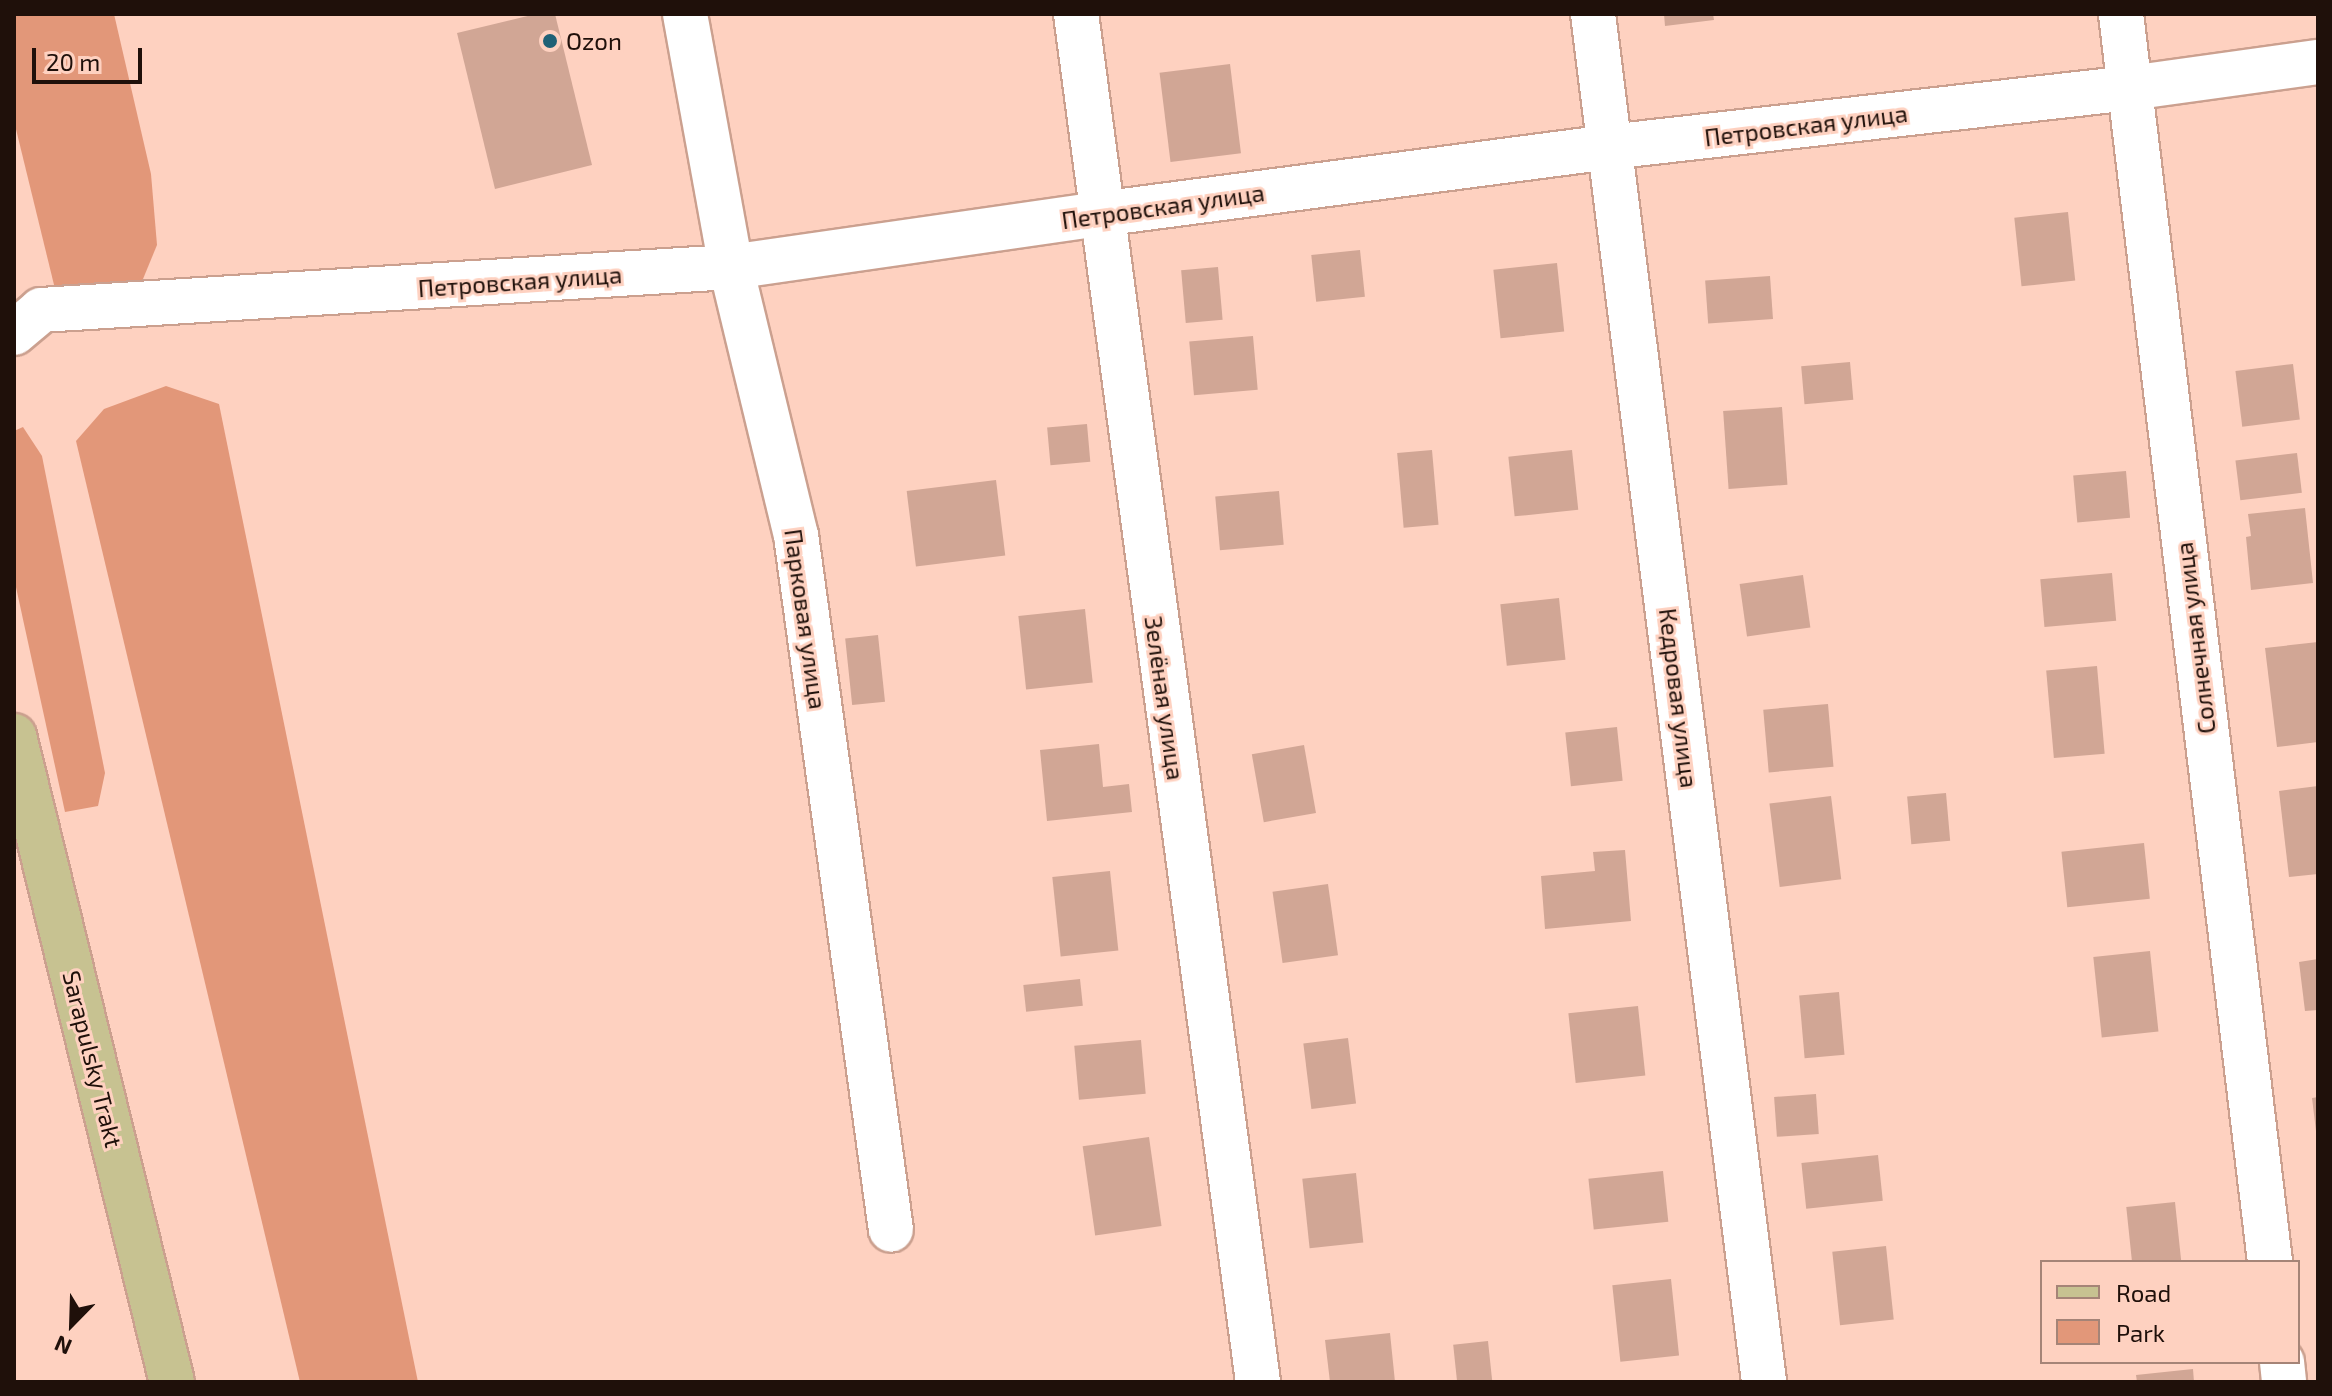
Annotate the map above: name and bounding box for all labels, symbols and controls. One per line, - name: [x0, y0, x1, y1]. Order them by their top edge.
- place label: Ozon: [566, 27, 622, 55]
- scale bar: [36, 32, 146, 82]
- marker: Ozon: [541, 32, 559, 50]
- text: 20 m: [46, 47, 100, 76]
- street label: Петровская улица: [1703, 98, 1909, 152]
- street label: Петровская улица: [1060, 178, 1266, 234]
- street label: Петровская улица: [417, 259, 623, 303]
- street label: Парковая улица: [779, 527, 833, 711]
- street label: Солнечная улица: [2169, 541, 2221, 735]
- street label: Кедровая улица: [1654, 607, 1704, 789]
- street label: Зелёная улица: [1139, 614, 1191, 782]
- street label: Sarapulsky Trakt: [57, 967, 129, 1151]
- legend: [2040, 1260, 2300, 1364]
- text: Road: [2116, 1278, 2171, 1307]
- north arrow: [32, 1284, 112, 1364]
- text: Park: [2116, 1318, 2165, 1347]
- text: N: [50, 1331, 75, 1361]

